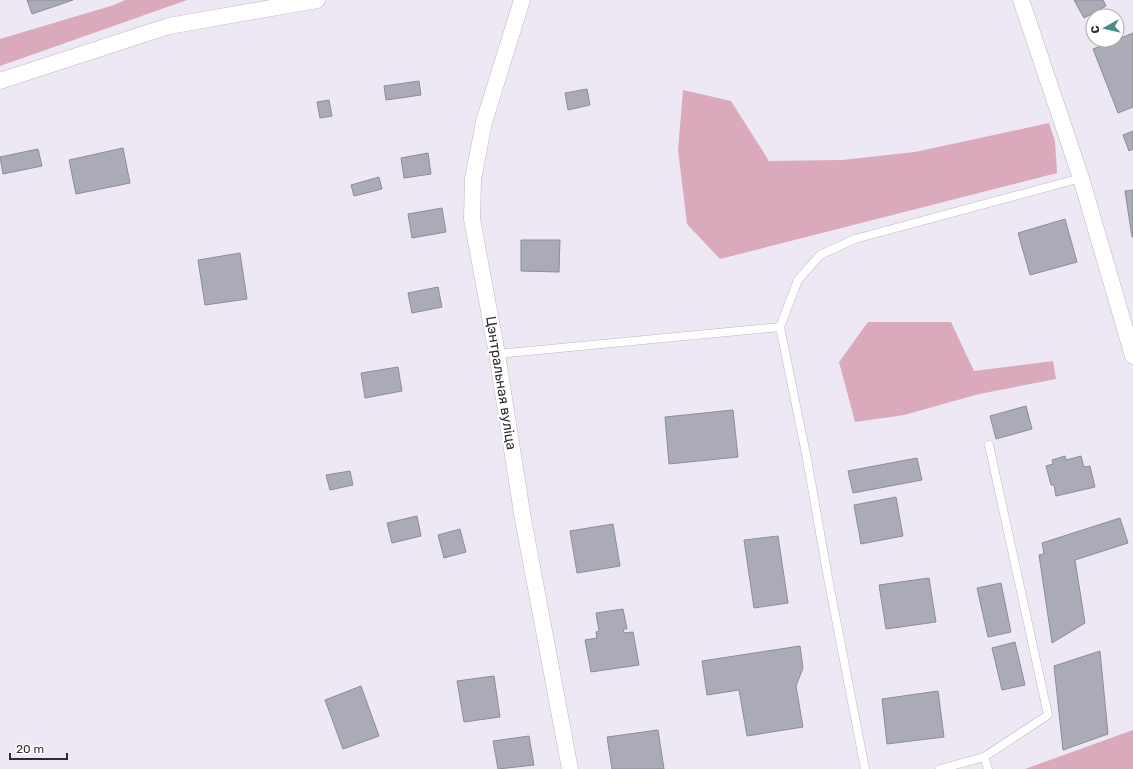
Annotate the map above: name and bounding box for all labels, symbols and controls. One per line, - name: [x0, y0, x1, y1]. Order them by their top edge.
- north arrow: [1085, 8, 1125, 48]
- text: С: [1089, 24, 1103, 34]
- street label: Цэнтральная вуліца: [482, 315, 520, 451]
- scale bar: [10, 735, 67, 761]
- text: 20 m: [16, 742, 44, 756]

